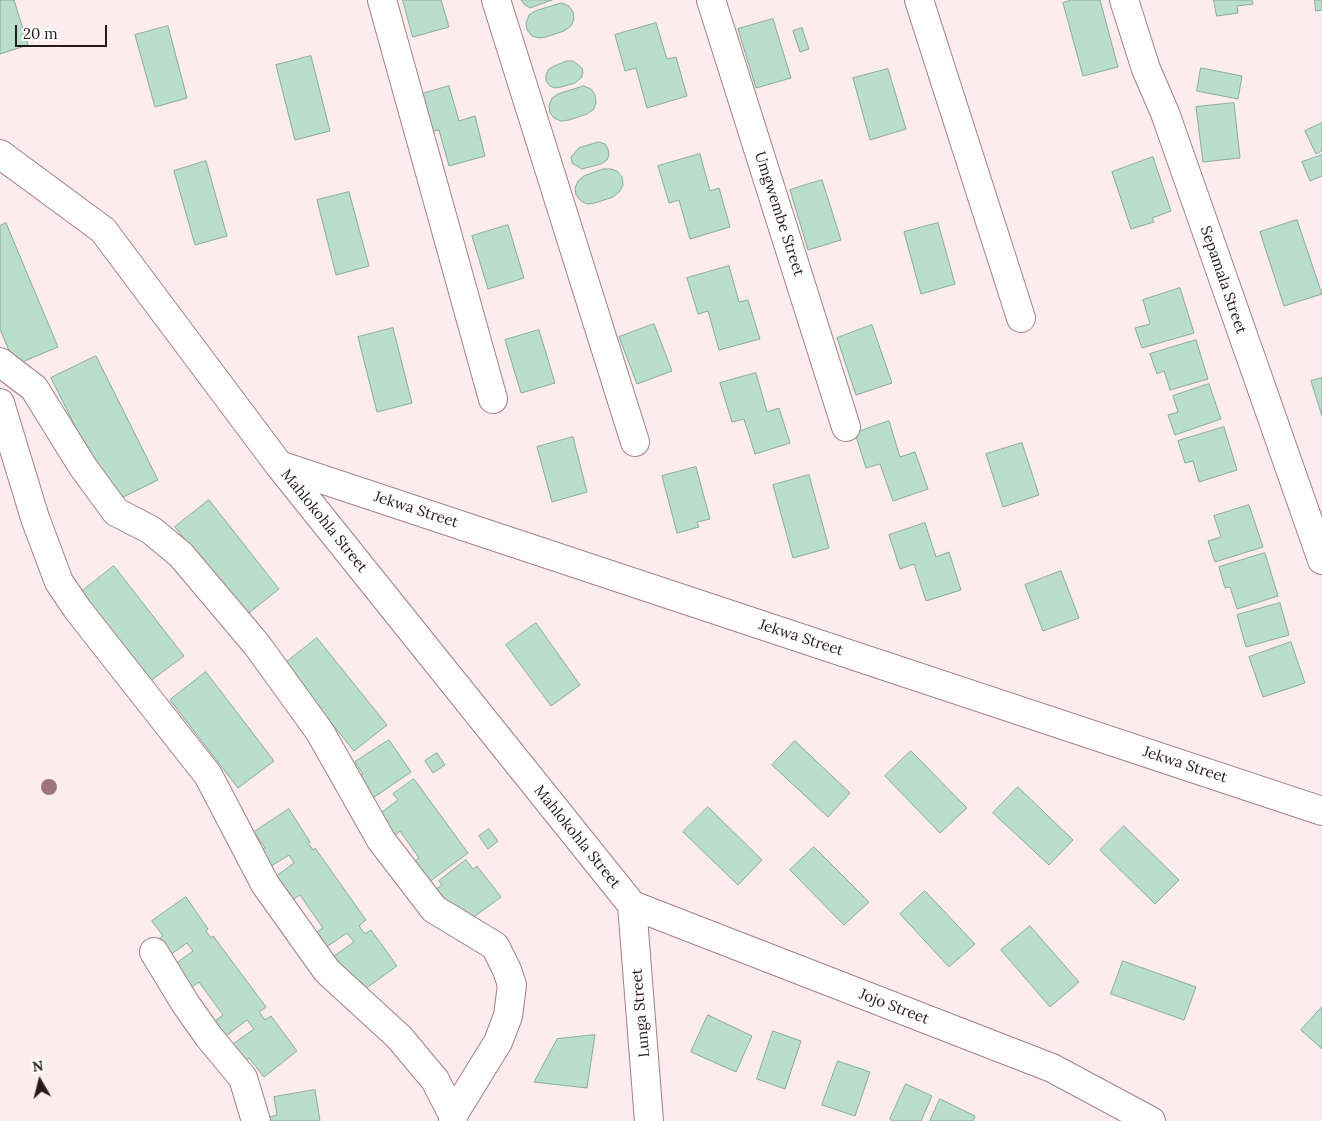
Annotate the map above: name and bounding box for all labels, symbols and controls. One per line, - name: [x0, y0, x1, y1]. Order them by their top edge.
- scale bar: [18, 15, 110, 47]
- text: 20 m: [23, 24, 58, 43]
- street label: Umgwembe Street: [750, 149, 808, 279]
- street label: Sepamala Street: [1196, 224, 1250, 336]
- street label: Mahlokohla Street: [277, 466, 371, 576]
- street label: Jekwa Street: [372, 488, 460, 532]
- street label: Jekwa Street: [757, 616, 845, 660]
- street label: Jekwa Street: [1141, 743, 1229, 787]
- street label: Mahlokohla Street: [530, 782, 624, 892]
- street label: Lunga Street: [628, 968, 654, 1058]
- street label: Jojo Street: [856, 985, 932, 1029]
- north arrow: [15, 1056, 65, 1106]
- text: N: [31, 1056, 45, 1076]

